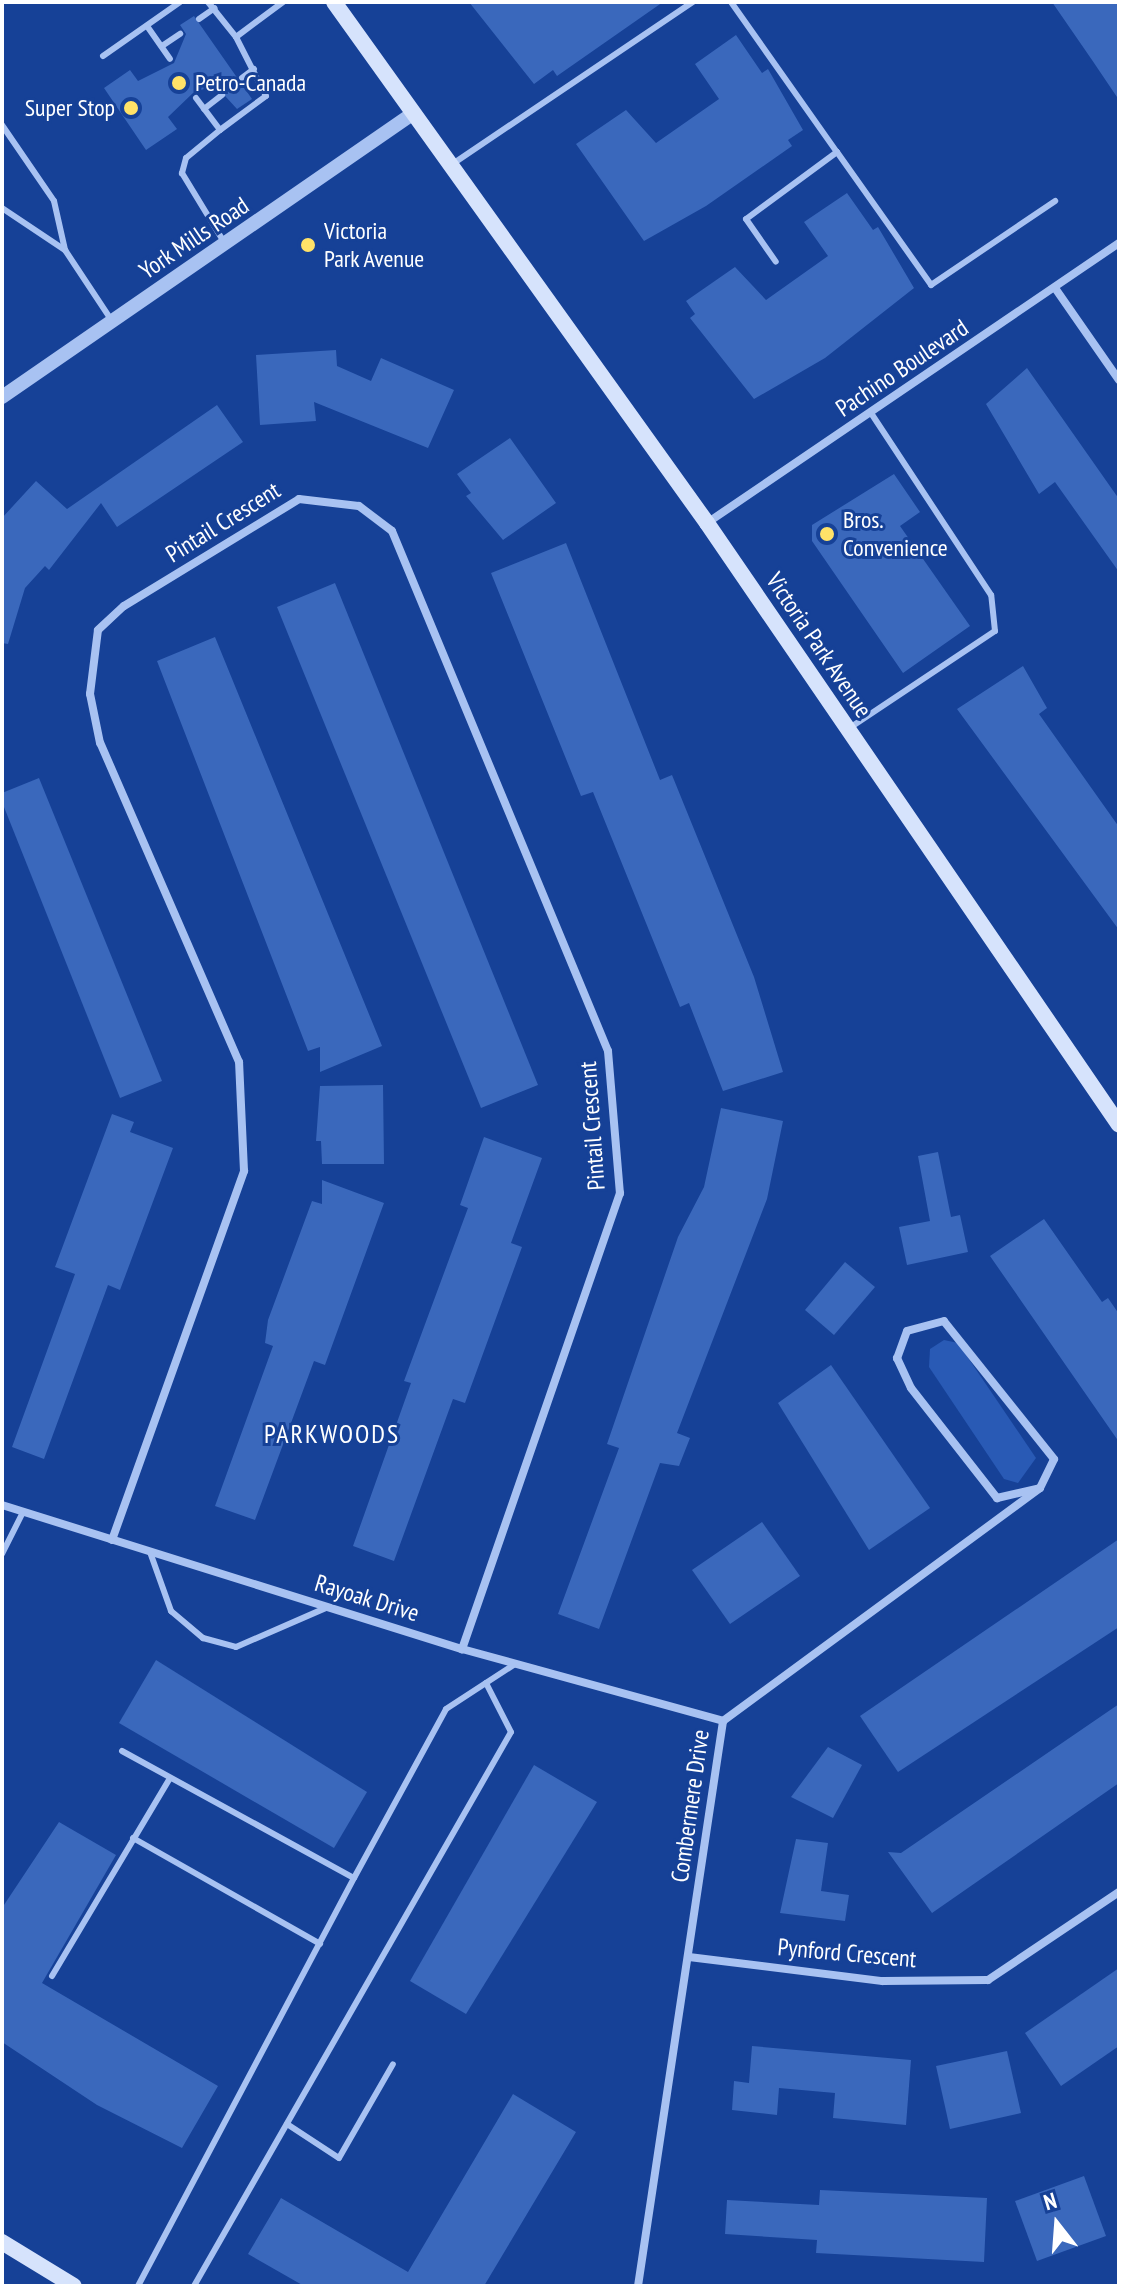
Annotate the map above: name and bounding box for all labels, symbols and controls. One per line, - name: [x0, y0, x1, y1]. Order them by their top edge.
- place label: Petro-Canada: [195, 69, 306, 97]
- marker: Petro-Canada: [170, 74, 188, 92]
- place label: Super Stop: [25, 94, 115, 122]
- marker: Super Stop: [122, 99, 140, 117]
- street label: York Mills Road: [134, 191, 254, 285]
- place label: Victoria Park Avenue: [324, 217, 425, 273]
- marker: Victoria Park Avenue: [299, 236, 317, 254]
- street label: Pachino Boulevard: [830, 313, 974, 423]
- street label: Pintail Crescent: [161, 476, 285, 568]
- place label: Bros. Convenience: [843, 506, 948, 562]
- marker: Bros. Convenience: [818, 525, 836, 543]
- street label: Victoria Park Avenue: [760, 567, 878, 723]
- street label: Pintail Crescent: [573, 1061, 611, 1191]
- district label: PARKWOODS: [264, 1418, 400, 1450]
- street label: Rayoak Drive: [311, 1568, 423, 1628]
- street label: Combermere Drive: [665, 1728, 715, 1884]
- street label: Pynford Crescent: [776, 1933, 918, 1973]
- north arrow: [1017, 2184, 1097, 2264]
- text: N: [1040, 2186, 1060, 2216]

